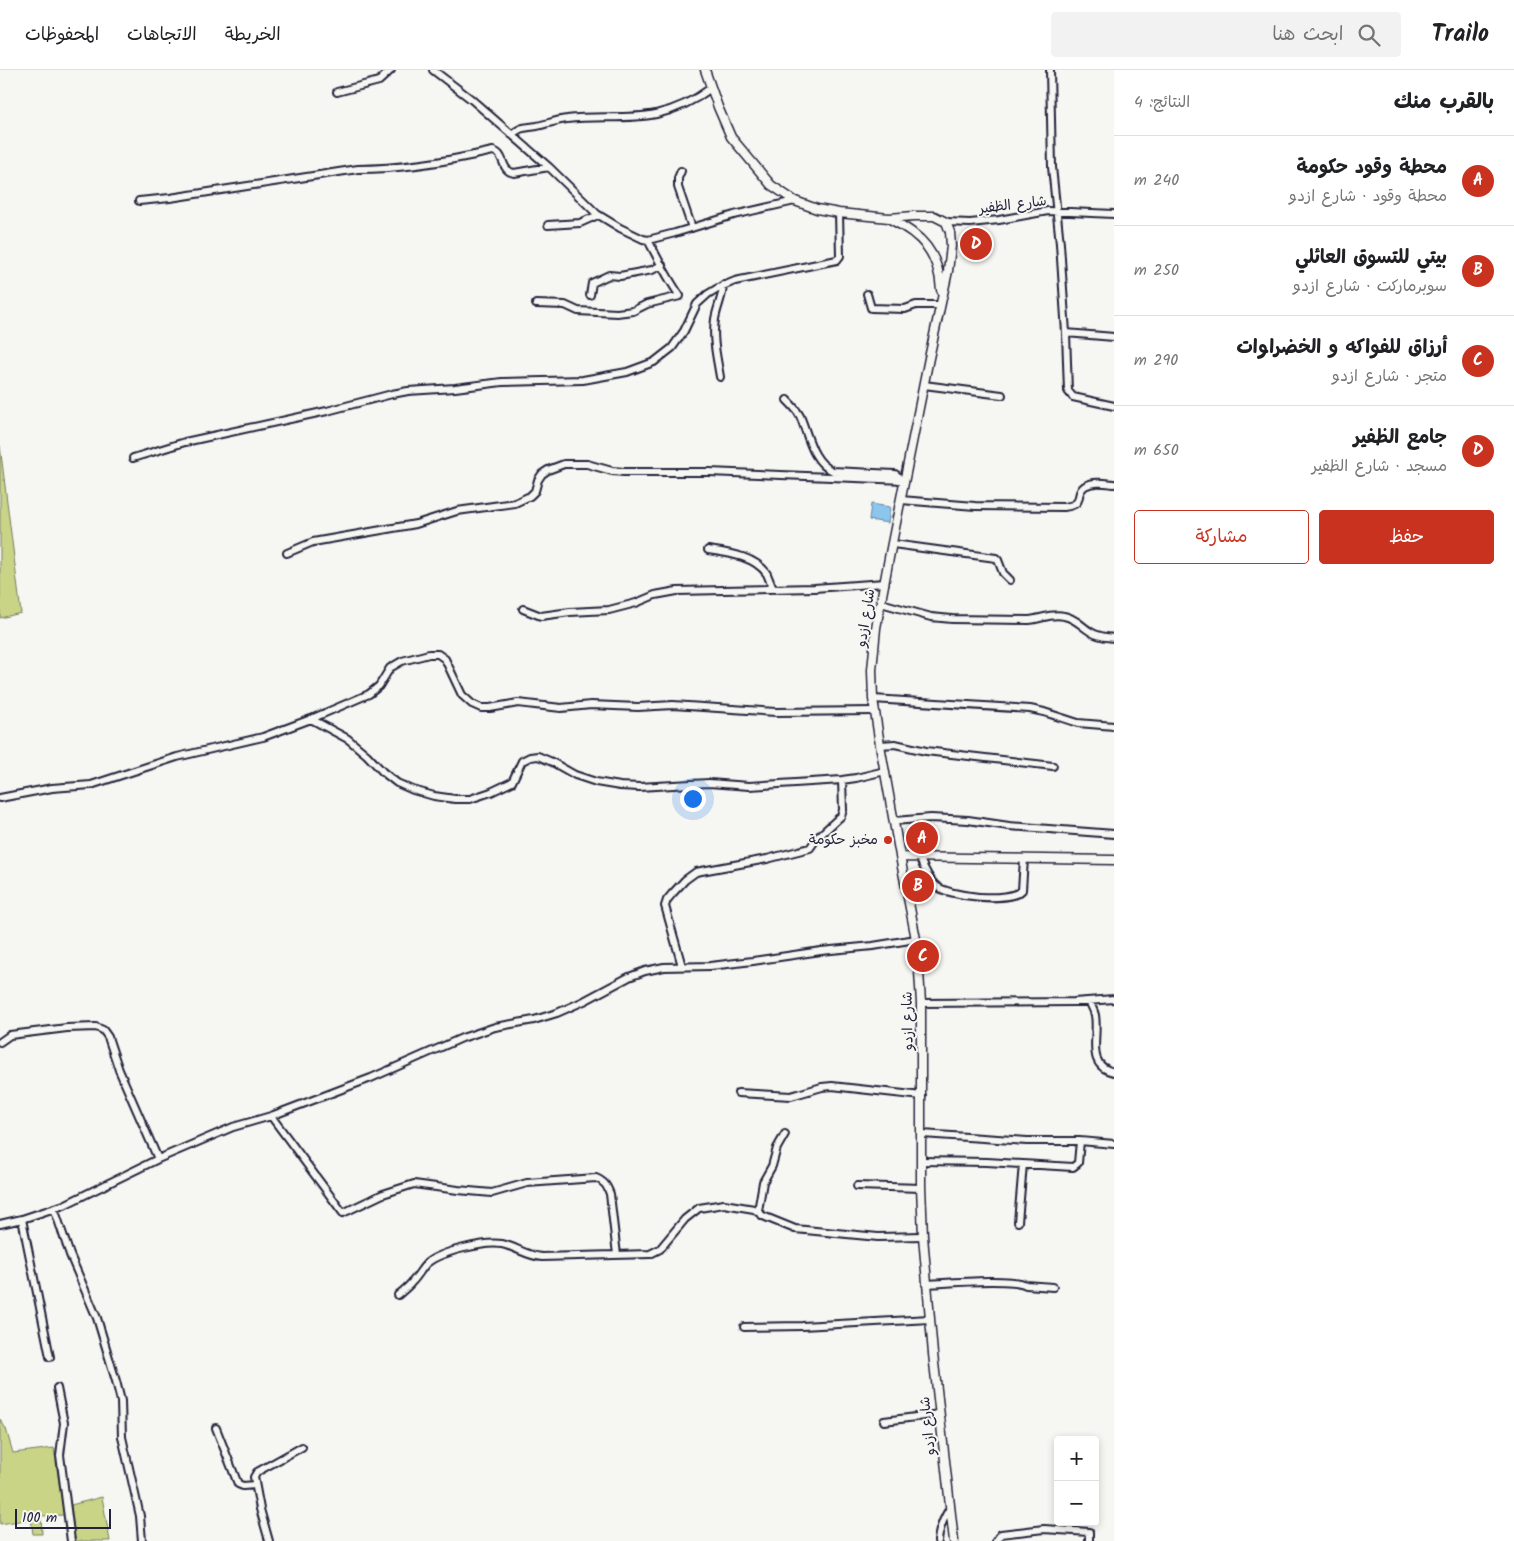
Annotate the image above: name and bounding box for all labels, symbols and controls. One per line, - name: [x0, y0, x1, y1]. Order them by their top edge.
- search box: [1051, 12, 1401, 57]
- text: Trailo: [1431, 15, 1489, 54]
- text: ابحث هنا: [1272, 20, 1343, 50]
- text: المحفوظات: [25, 21, 99, 50]
- text: الاتجاهات: [127, 21, 197, 50]
- text: الخريطة: [225, 21, 281, 50]
- icon: search: [1355, 21, 1383, 49]
- text: بالقرب منك: [1394, 86, 1494, 119]
- text: النتائج: 4: [1134, 90, 1190, 115]
- text: محطة وقود حكومة: [1297, 153, 1447, 183]
- text: 240 m: [1134, 168, 1179, 193]
- text: A: [1473, 168, 1483, 193]
- text: محطة وقود · شارع ازدو: [1289, 184, 1447, 209]
- street label: شارع الظفير: [977, 190, 1048, 220]
- pin: D: [960, 225, 992, 263]
- text: بيتي للتسوق العائلي: [1295, 243, 1447, 273]
- text: 250 m: [1134, 258, 1179, 283]
- text: B: [1473, 258, 1483, 283]
- text: سوبرماركت · شارع ازدو: [1293, 274, 1447, 299]
- text: أرزاق للفواكه و الخضراوات: [1236, 333, 1447, 363]
- text: 290 m: [1134, 348, 1178, 373]
- text: C: [1473, 348, 1483, 373]
- text: متجر · شارع ازدو: [1332, 364, 1447, 389]
- text: جامع الظفير: [1354, 423, 1447, 453]
- text: 650 m: [1134, 438, 1179, 463]
- text: D: [1473, 438, 1483, 463]
- text: مسجد · شارع الظفير: [1312, 454, 1447, 479]
- button: مشاركة: [1134, 510, 1309, 564]
- button: حفظ: [1319, 510, 1494, 564]
- street label: شارع ازدو: [850, 587, 881, 650]
- your location: [680, 786, 706, 812]
- pin: A: [906, 819, 938, 857]
- place label: مخبز حكومة: [809, 829, 878, 851]
- marker: مخبز حكومة: [882, 834, 894, 846]
- pin: B: [902, 867, 934, 905]
- pin: C: [907, 937, 939, 975]
- street label: شارع ازدو: [896, 991, 920, 1052]
- street label: شارع ازدو: [914, 1396, 942, 1457]
- map controls: [1054, 1436, 1099, 1526]
- button: +: [1054, 1436, 1099, 1481]
- button: −: [1054, 1481, 1099, 1526]
- scale bar: [15, 1506, 111, 1529]
- text: 100 m: [22, 1507, 57, 1529]

